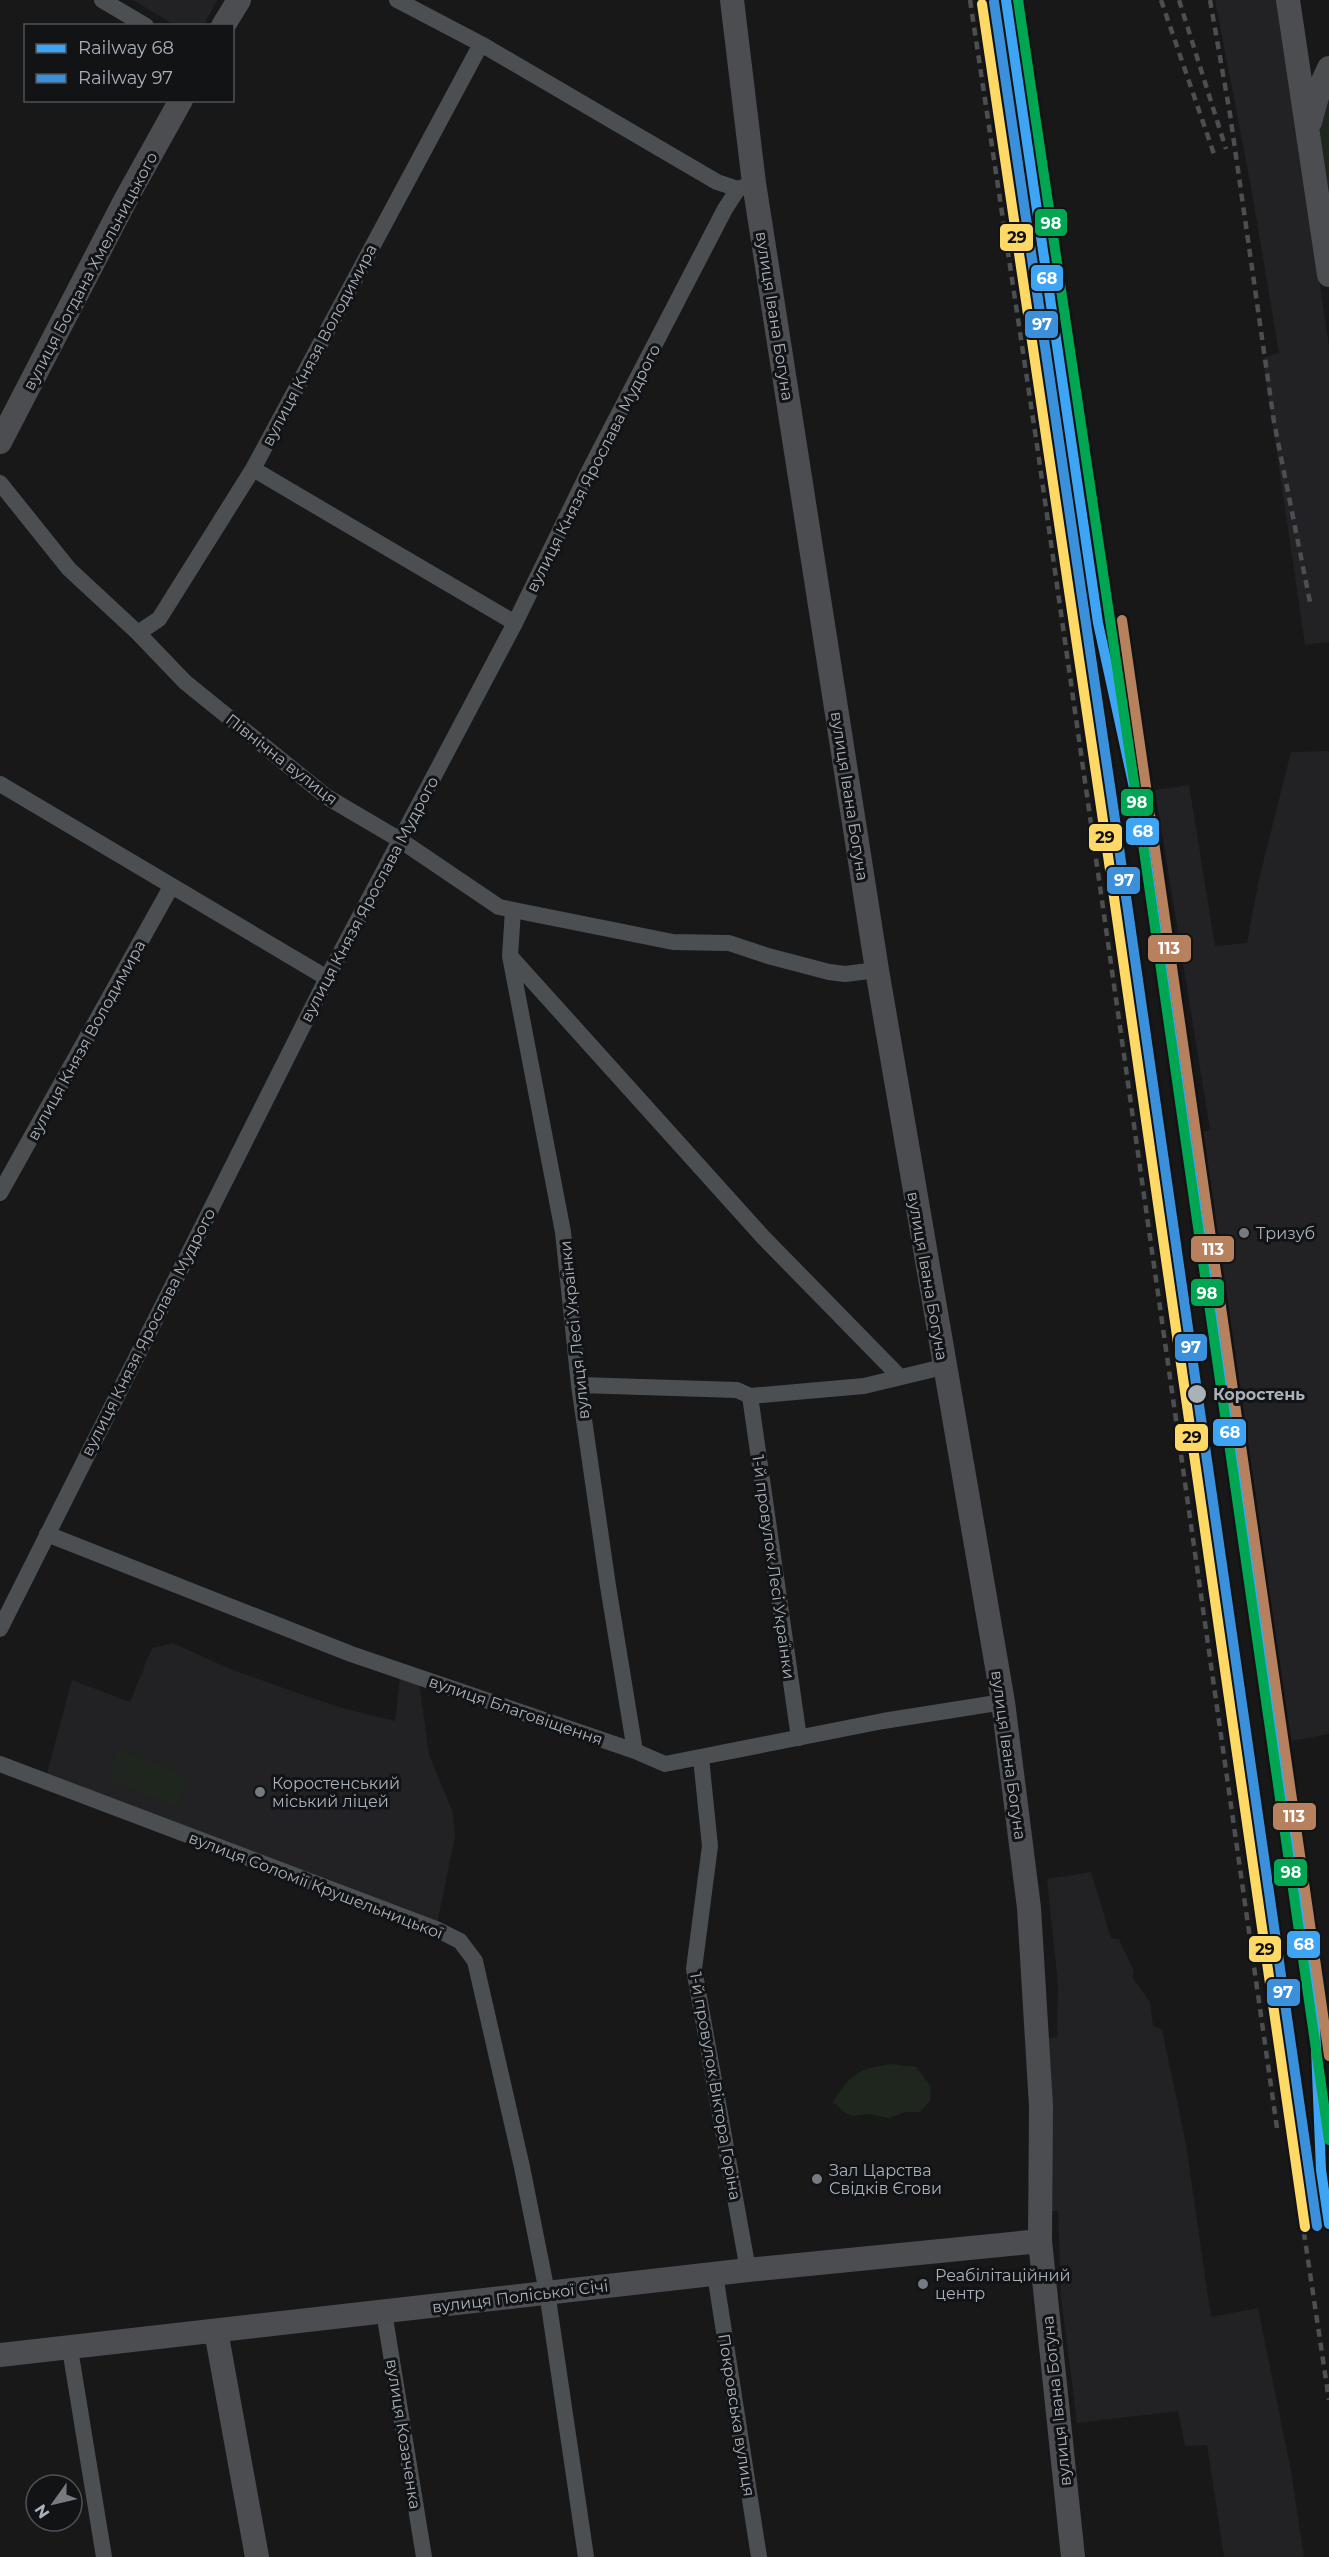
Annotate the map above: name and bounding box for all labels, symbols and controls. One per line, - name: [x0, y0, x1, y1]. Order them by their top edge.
- legend: [24, 24, 234, 102]
- text: Railway 68: [78, 37, 174, 59]
- text: Railway 97: [78, 67, 173, 89]
- street label: вулиця Богдана Хмельницького: [19, 149, 162, 394]
- line badge: 98: [1034, 208, 1068, 237]
- text: 98: [1041, 214, 1061, 233]
- line badge: 29: [999, 223, 1034, 252]
- text: 29: [1007, 228, 1027, 247]
- street label: вулиця Івана Богуна: [752, 230, 797, 402]
- street label: вулиця Князя Володимира: [258, 241, 381, 449]
- line badge: 68: [1030, 264, 1064, 292]
- text: 68: [1037, 269, 1057, 288]
- line badge: 97: [1024, 310, 1059, 339]
- text: 97: [1032, 315, 1052, 334]
- street label: вулиця Князя Ярослава Мудрого: [522, 341, 664, 595]
- street label: Північна вулиця: [222, 710, 341, 809]
- street label: вулиця Івана Богуна: [827, 710, 872, 882]
- street label: вулиця Князя Ярослава Мудрого: [296, 773, 442, 1025]
- line badge: 98: [1120, 788, 1154, 817]
- text: 98: [1127, 793, 1147, 812]
- line badge: 68: [1125, 817, 1160, 846]
- text: 68: [1133, 822, 1153, 841]
- line badge: 29: [1088, 823, 1123, 852]
- text: 29: [1095, 828, 1115, 847]
- line badge: 97: [1106, 866, 1141, 895]
- text: 97: [1114, 871, 1134, 890]
- line badge: 113: [1147, 934, 1192, 963]
- street label: вулиця Князя Володимира: [23, 937, 150, 1144]
- text: 113: [1158, 939, 1180, 958]
- street label: вулиця Івана Богуна: [903, 1190, 952, 1362]
- street label: вулиця Князя Ярослава Мудрого: [77, 1205, 219, 1459]
- place label: Тризуб: [1256, 1224, 1315, 1243]
- marker: Тризуб: [1237, 1226, 1251, 1240]
- line badge: 113: [1190, 1235, 1235, 1263]
- street label: вулиця Лесі Українки: [556, 1240, 593, 1420]
- text: 113: [1202, 1240, 1224, 1259]
- line badge: 98: [1190, 1278, 1225, 1307]
- text: 98: [1197, 1284, 1217, 1303]
- line badge: 97: [1174, 1333, 1208, 1362]
- text: 97: [1181, 1338, 1201, 1357]
- marker: Коростень: [1186, 1383, 1208, 1405]
- place label: Коростень: [1213, 1385, 1305, 1404]
- line badge: 68: [1212, 1418, 1247, 1447]
- line badge: 29: [1174, 1423, 1209, 1452]
- text: 68: [1220, 1423, 1240, 1442]
- text: 29: [1182, 1428, 1202, 1447]
- street label: 1-й провулок Лесі Українки: [748, 1454, 799, 1680]
- street label: вулиця Івана Богуна: [987, 1669, 1030, 1841]
- street label: вулиця Благовіщення: [426, 1672, 605, 1749]
- place label: Коростенський міський ліцей: [272, 1774, 400, 1811]
- marker: Коростенський міський ліцей: [253, 1785, 267, 1799]
- line badge: 113: [1272, 1802, 1317, 1831]
- text: 113: [1283, 1807, 1305, 1826]
- street label: вулиця Соломії Крушельницької: [186, 1828, 446, 1943]
- line badge: 98: [1273, 1858, 1308, 1887]
- text: 98: [1281, 1863, 1301, 1882]
- line badge: 68: [1286, 1930, 1321, 1959]
- line badge: 29: [1248, 1935, 1282, 1963]
- text: 68: [1294, 1935, 1314, 1954]
- text: 29: [1255, 1940, 1275, 1959]
- street label: 1-й провулок Віктора Горіна: [686, 1971, 745, 2202]
- line badge: 97: [1266, 1978, 1301, 2007]
- text: 97: [1273, 1983, 1293, 2002]
- place label: Зал Царства Свідків Єгови: [829, 2161, 942, 2198]
- marker: Зал Царства Свідків Єгови: [810, 2172, 824, 2186]
- place label: Реабілітаційний центр: [935, 2266, 1071, 2303]
- street label: вулиця Поліської Січі: [431, 2276, 609, 2317]
- marker: Реабілітаційний центр: [916, 2277, 930, 2291]
- street label: вулиця Івана Богуна: [1038, 2315, 1075, 2487]
- street label: Покровська вулиця: [714, 2332, 759, 2498]
- street label: вулиця Козаченка: [382, 2358, 425, 2511]
- north arrow: [24, 2473, 84, 2533]
- text: N: [30, 2500, 53, 2522]

